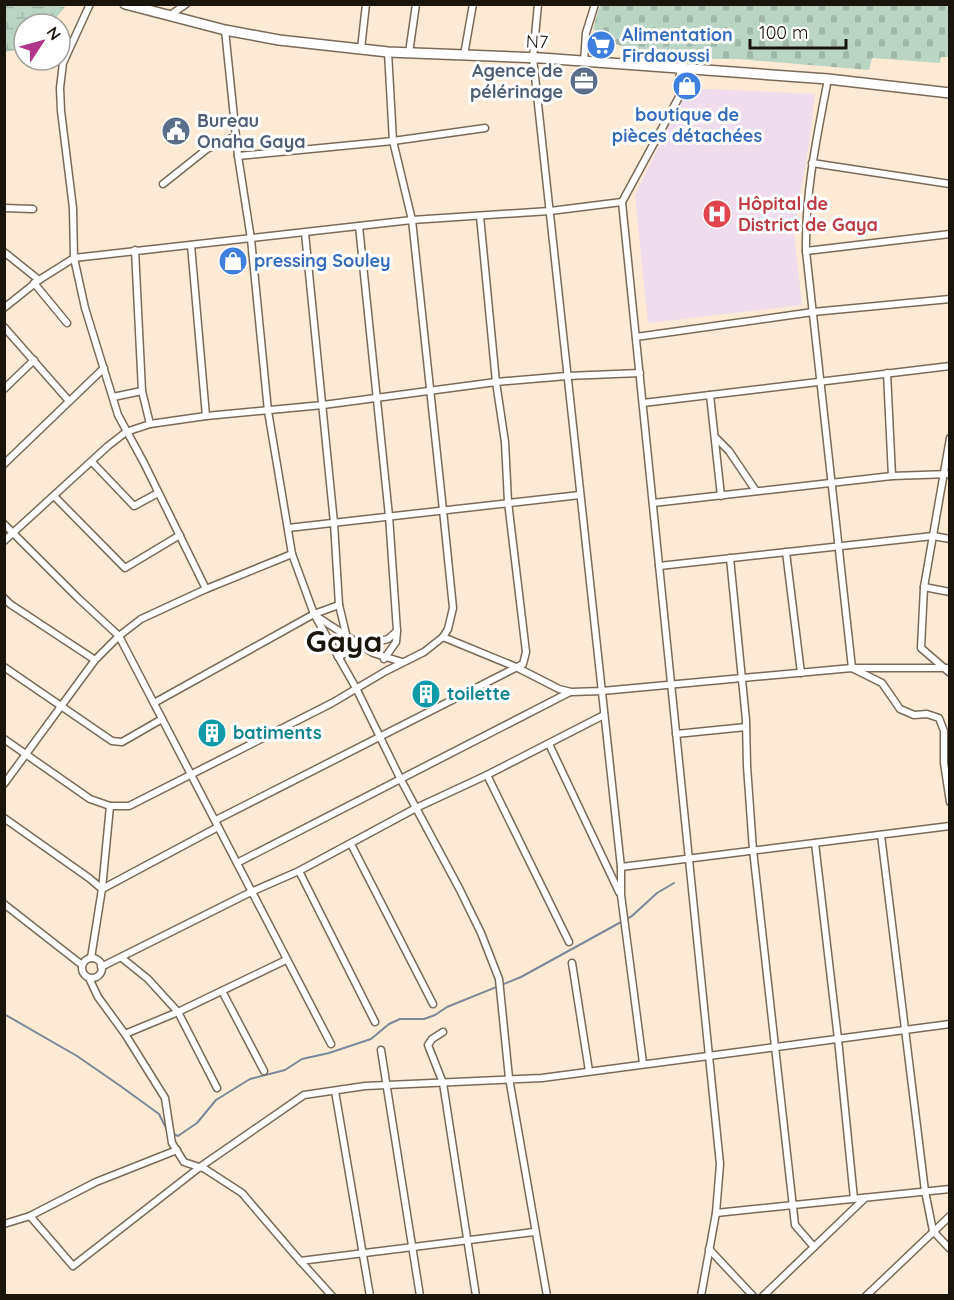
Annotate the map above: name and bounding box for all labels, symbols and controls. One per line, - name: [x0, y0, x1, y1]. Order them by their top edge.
- north arrow: [12, 12, 72, 72]
- scale bar: [750, 12, 846, 50]
- text: 100 m: [759, 21, 808, 44]
- text: N: [43, 23, 66, 44]
- place label: Alimentation Firdaoussi: [622, 23, 733, 67]
- street label: N7: [525, 29, 549, 54]
- supermarket icon: Alimentation Firdaoussi: [585, 29, 617, 61]
- place label: Agence de pélérinage: [470, 59, 563, 103]
- office icon: Agence de pélérinage: [568, 65, 600, 97]
- shop icon: boutique de pièces détachées: [671, 70, 703, 102]
- place label: boutique de pièces détachées: [612, 103, 762, 147]
- place label: Bureau Onaha Gaya: [197, 109, 306, 153]
- public building icon: Bureau Onaha Gaya: [160, 115, 192, 147]
- place label: Hôpital de District de Gaya: [738, 192, 878, 236]
- hospital icon: Hôpital de District de Gaya: [701, 198, 733, 230]
- shop icon: pressing Souley: [217, 245, 249, 277]
- place label: pressing Souley: [254, 249, 391, 272]
- district label: Gaya: [306, 622, 382, 660]
- building icon: toilette: [410, 678, 442, 710]
- place label: toilette: [447, 682, 510, 705]
- building icon: batiments: [196, 717, 228, 749]
- place label: batiments: [233, 721, 322, 744]

